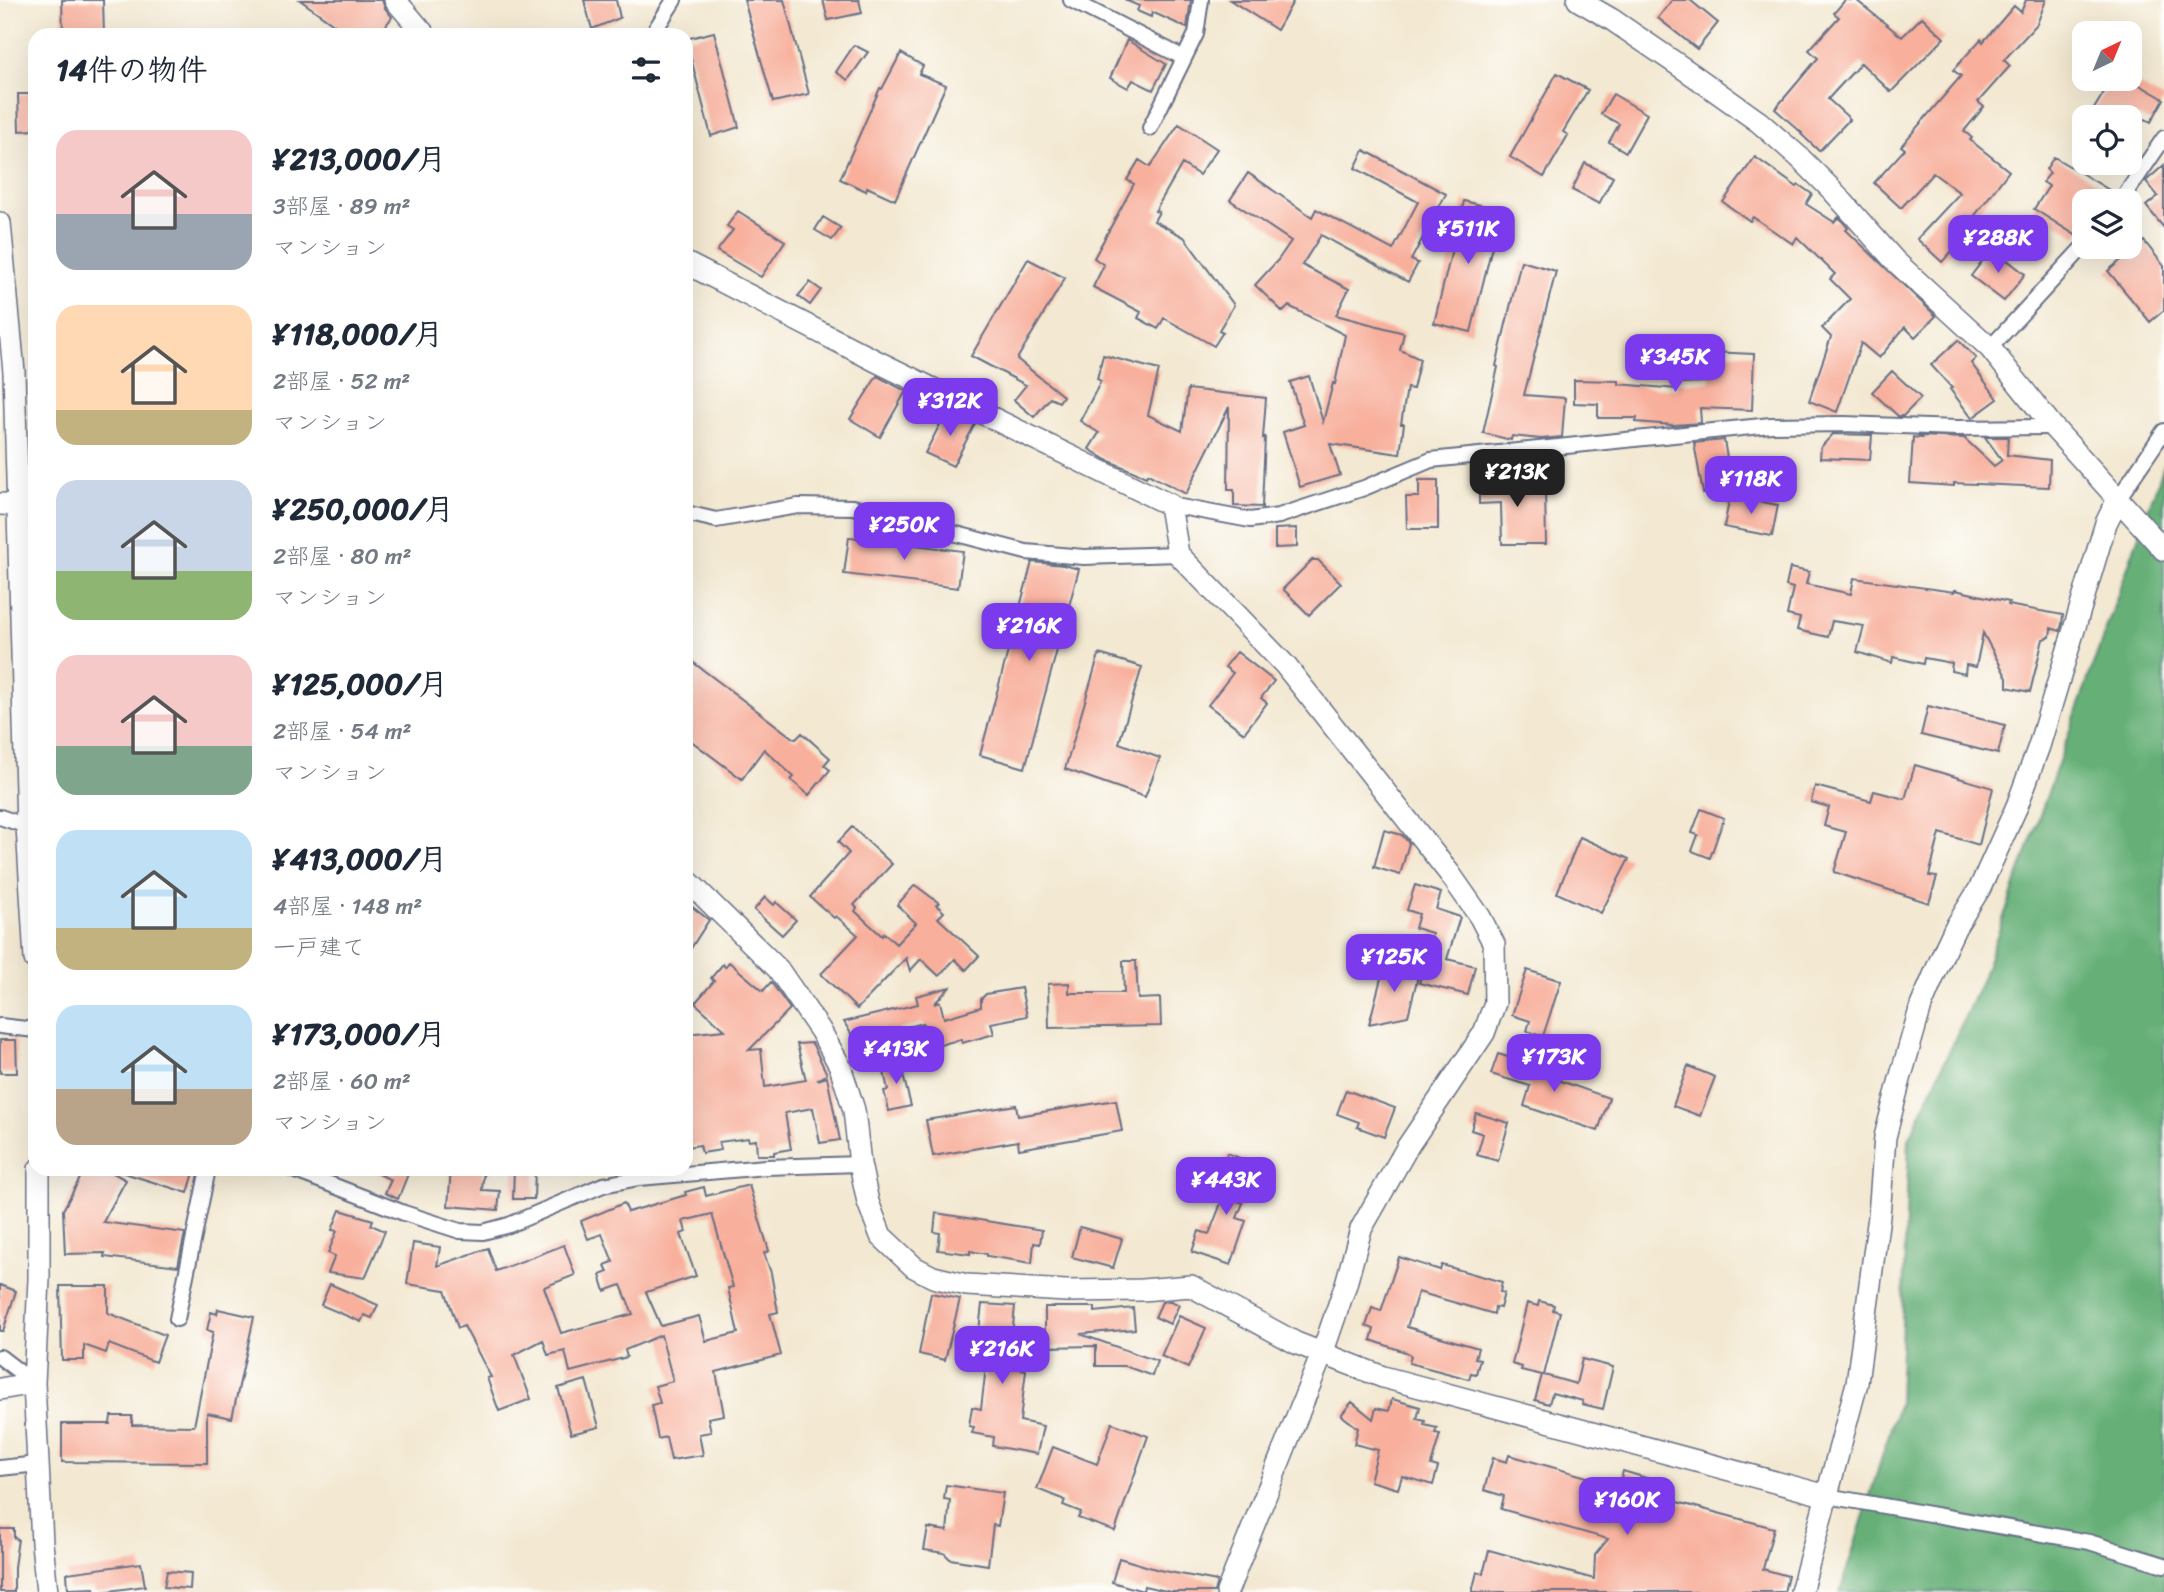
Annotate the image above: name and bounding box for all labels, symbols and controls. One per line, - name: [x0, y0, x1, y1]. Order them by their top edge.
- north arrow: [2072, 21, 2142, 91]
- map controls: [2072, 21, 2142, 259]
- text: 14件の物件: [56, 43, 208, 97]
- icon: filters: [627, 51, 665, 89]
- button: locate: [2072, 105, 2142, 175]
- text: ¥213,000/月: [273, 132, 446, 186]
- icon: home: [112, 158, 196, 242]
- text: 3部屋 · 89 m²: [273, 186, 410, 227]
- button: layers: [2072, 189, 2142, 259]
- pin: ¥511K: [1419, 206, 1517, 266]
- text: ¥511K: [1438, 208, 1498, 249]
- pin: ¥288K: [1949, 216, 2047, 275]
- text: ¥288K: [1964, 217, 2032, 258]
- text: マンション: [273, 227, 387, 268]
- text: ¥118,000/月: [273, 307, 443, 361]
- icon: home: [112, 333, 196, 417]
- pin: ¥345K: [1626, 334, 1724, 394]
- text: ¥345K: [1641, 336, 1709, 377]
- text: 2部屋 · 52 m²: [273, 361, 410, 402]
- pin: ¥312K: [901, 378, 999, 438]
- text: ¥312K: [919, 380, 981, 421]
- text: マンション: [273, 402, 387, 443]
- pin: ¥213K: [1468, 449, 1566, 509]
- text: ¥213K: [1486, 451, 1548, 492]
- pin: ¥118K: [1702, 456, 1800, 516]
- text: ¥118K: [1721, 458, 1781, 499]
- text: ¥250,000/月: [273, 482, 454, 536]
- pin: ¥250K: [855, 503, 953, 562]
- text: ¥250K: [870, 504, 938, 545]
- icon: home: [112, 508, 196, 592]
- text: 2部屋 · 80 m²: [273, 536, 411, 577]
- text: マンション: [273, 577, 387, 618]
- pin: ¥216K: [980, 604, 1078, 663]
- text: ¥216K: [998, 605, 1060, 646]
- text: ¥125,000/月: [273, 657, 448, 711]
- icon: home: [112, 683, 196, 767]
- text: 2部屋 · 54 m²: [273, 711, 412, 752]
- text: マンション: [273, 752, 387, 793]
- text: ¥413,000/月: [273, 832, 448, 886]
- icon: home: [112, 858, 196, 942]
- text: 4部屋 · 148 m²: [273, 886, 422, 927]
- text: 一戸建て: [273, 927, 365, 968]
- pin: ¥125K: [1345, 934, 1443, 994]
- text: ¥125K: [1362, 936, 1426, 977]
- text: ¥173,000/月: [273, 1007, 446, 1061]
- pin: ¥413K: [847, 1026, 945, 1086]
- text: ¥413K: [864, 1028, 928, 1069]
- icon: home: [112, 1033, 196, 1117]
- pin: ¥173K: [1505, 1034, 1603, 1094]
- text: ¥173K: [1523, 1036, 1585, 1077]
- text: 2部屋 · 60 m²: [273, 1061, 411, 1102]
- text: マンション: [273, 1102, 387, 1143]
- pin: ¥443K: [1177, 1158, 1275, 1217]
- text: ¥443K: [1192, 1159, 1260, 1200]
- pin: ¥216K: [953, 1326, 1051, 1386]
- text: ¥216K: [971, 1328, 1033, 1369]
- pin: ¥160K: [1578, 1478, 1676, 1537]
- text: ¥160K: [1595, 1479, 1659, 1520]

